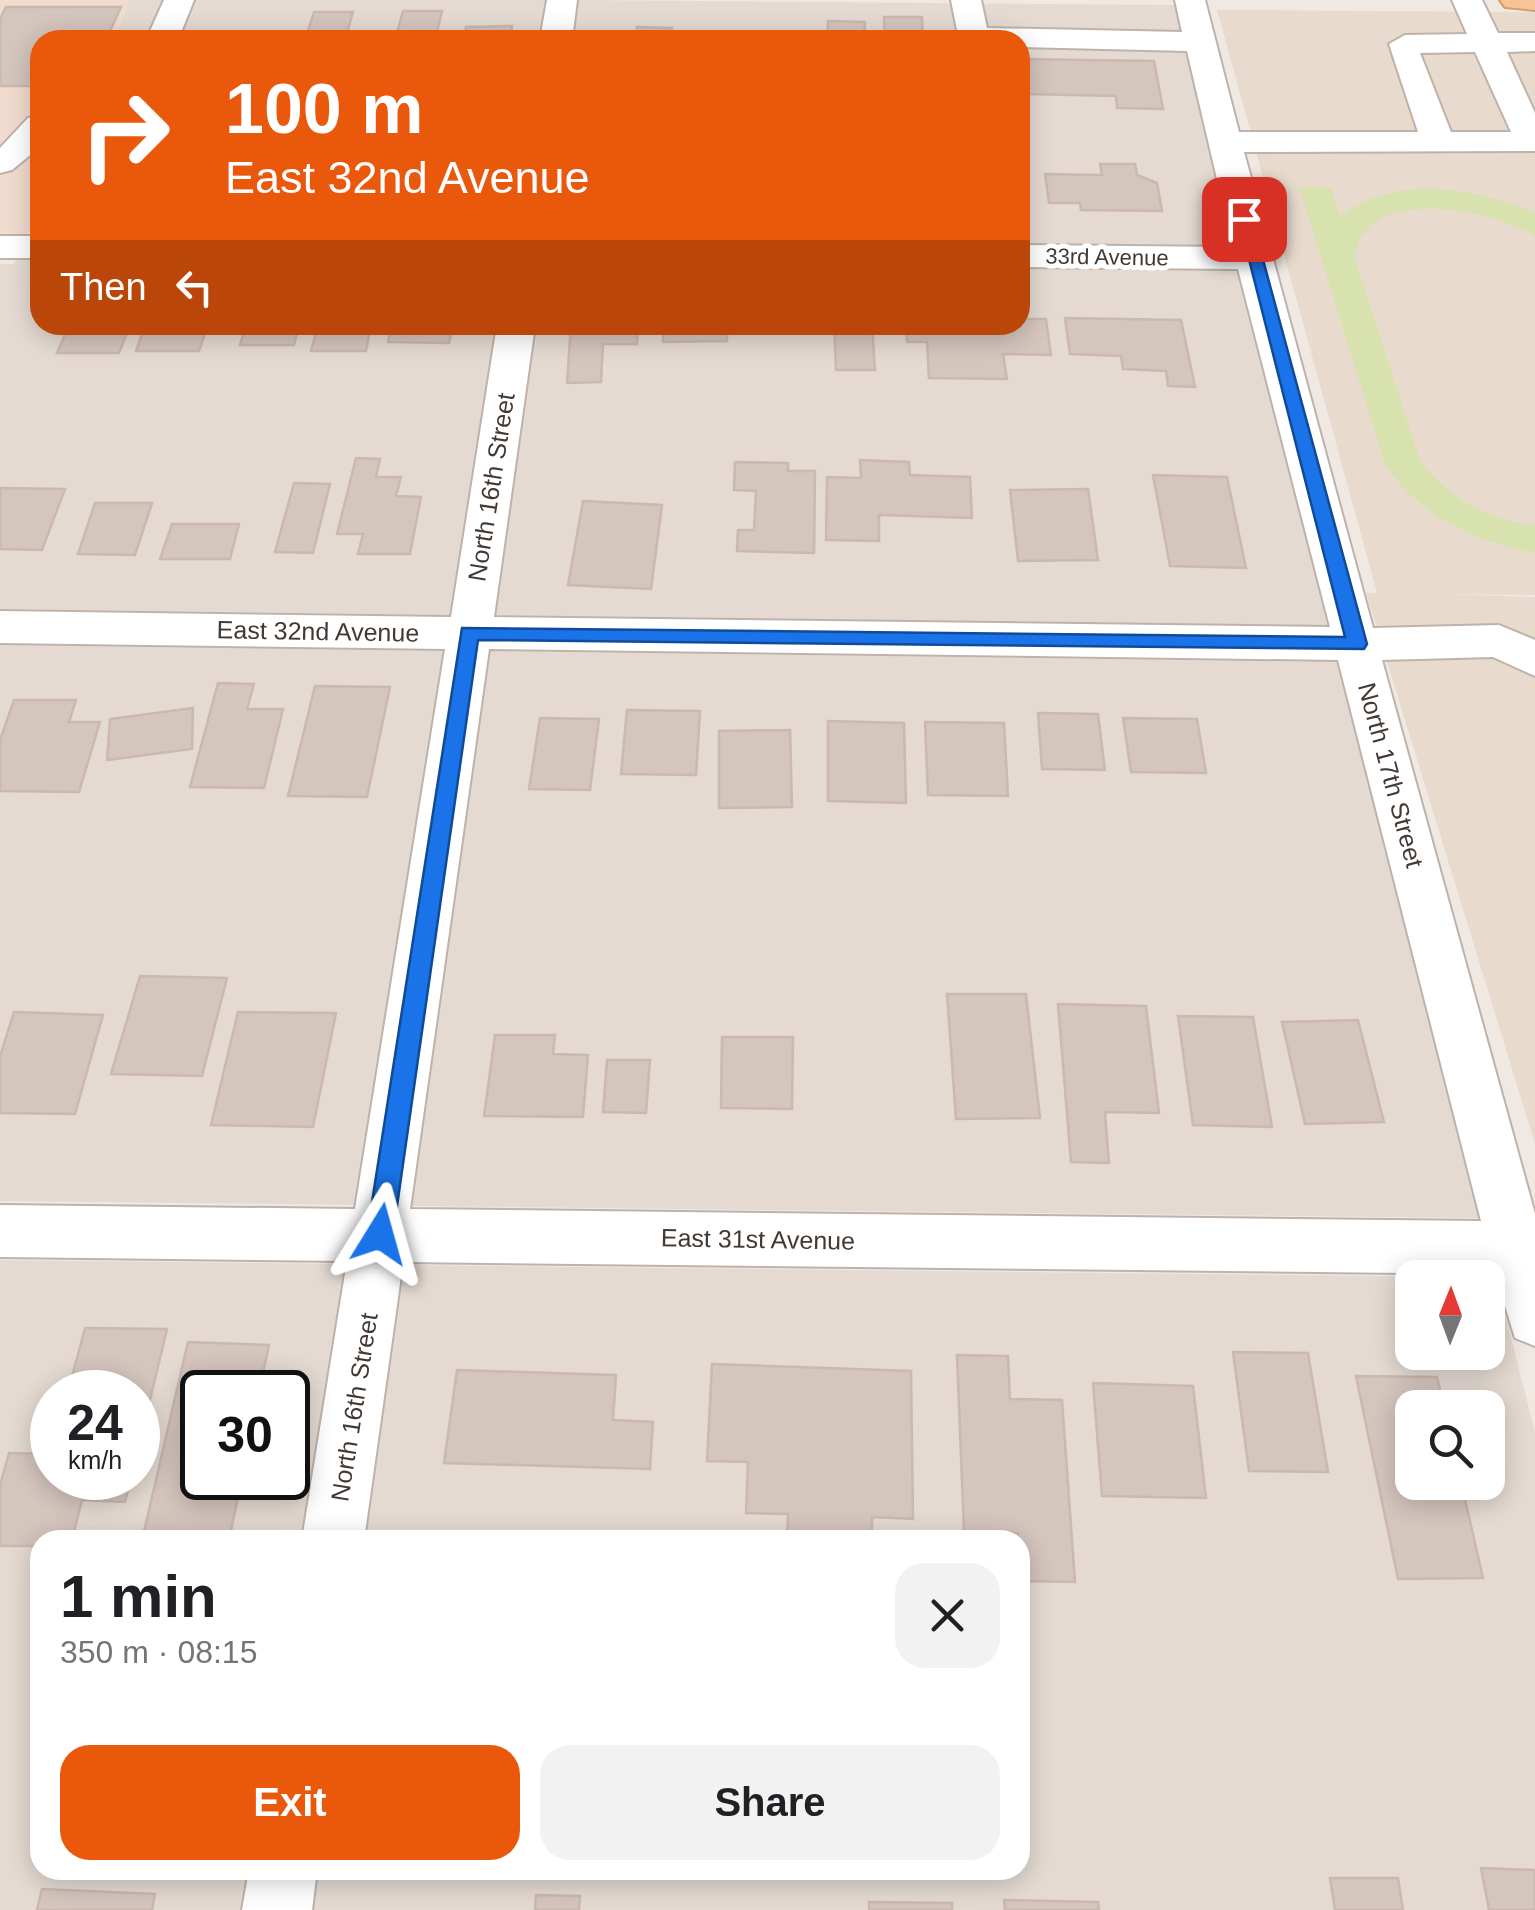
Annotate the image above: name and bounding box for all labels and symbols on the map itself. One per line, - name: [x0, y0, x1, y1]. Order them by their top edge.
- pin: [1202, 177, 1287, 262]
- street label: 33rd Avenue: [1045, 243, 1169, 271]
- street label: North 16th Street: [462, 391, 520, 583]
- street label: East 32nd Avenue: [217, 615, 419, 647]
- street label: North 17th Street: [1353, 679, 1429, 871]
- position arrow: [328, 1182, 432, 1286]
- street label: East 31st Avenue: [661, 1223, 855, 1255]
- north arrow: [1395, 1260, 1505, 1370]
- street label: North 16th Street: [325, 1311, 383, 1503]
- speed limit sign: 30: [180, 1370, 310, 1500]

